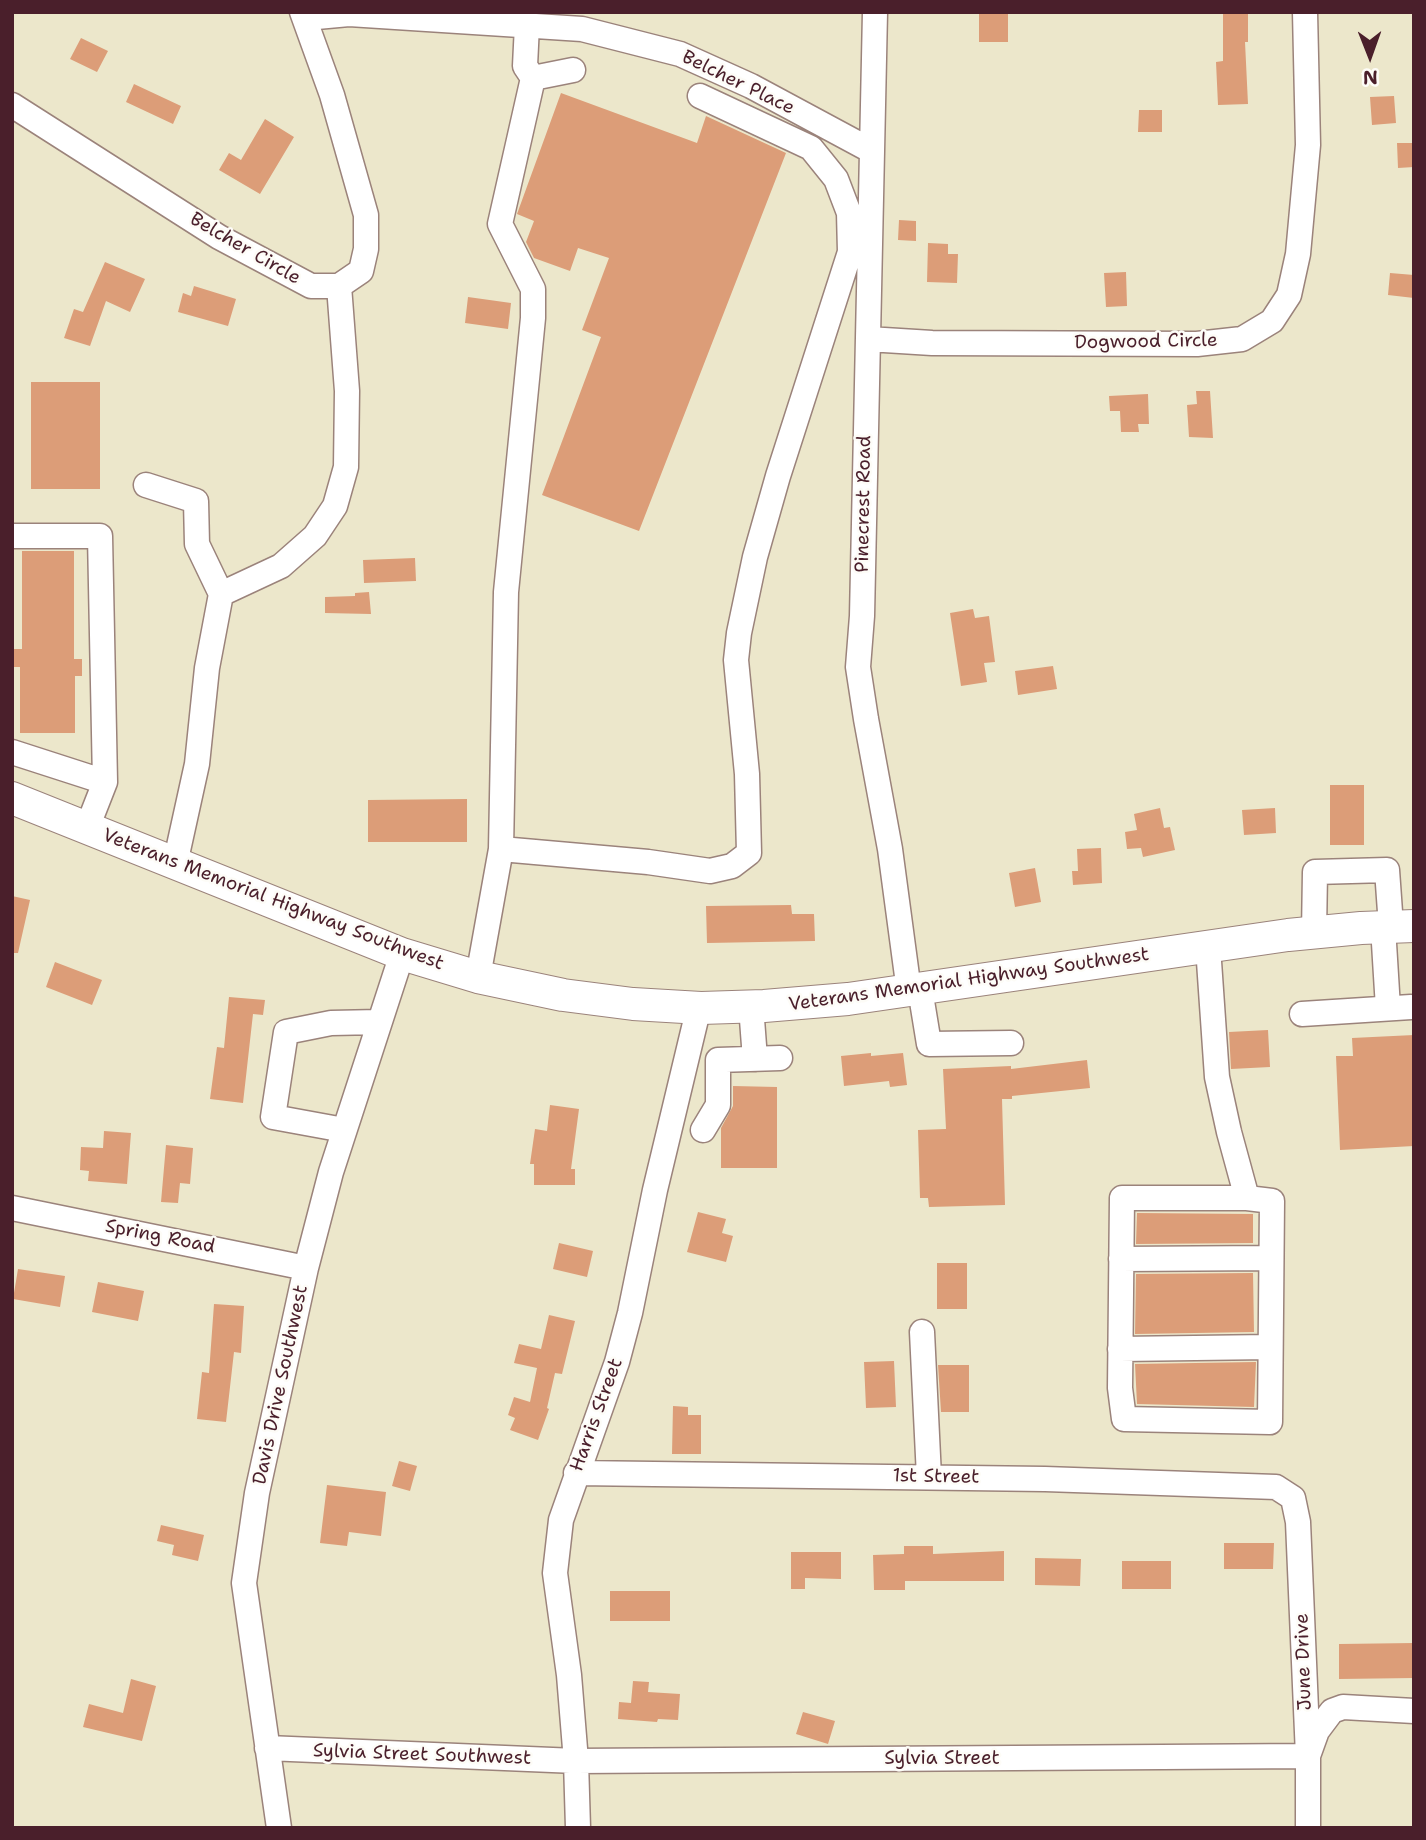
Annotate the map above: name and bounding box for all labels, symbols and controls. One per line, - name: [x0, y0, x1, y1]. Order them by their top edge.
- north arrow: [1335, 21, 1405, 91]
- street label: Belcher Place: [678, 46, 798, 120]
- text: N: [1363, 65, 1378, 90]
- street label: Belcher Circle: [186, 208, 304, 290]
- street label: Dogwood Circle: [1074, 329, 1218, 355]
- street label: Pinecrest Road: [851, 435, 877, 573]
- street label: Veterans Memorial Highway Southwest: [99, 824, 447, 976]
- street label: Veterans Memorial Highway Southwest: [787, 943, 1151, 1017]
- street label: Spring Road: [103, 1215, 217, 1259]
- street label: Davis Drive Southwest: [249, 1283, 313, 1487]
- street label: Harris Street: [566, 1355, 628, 1475]
- street label: 1st Street: [892, 1465, 980, 1489]
- street label: June Drive: [1291, 1613, 1317, 1711]
- street label: Sylvia Street Southwest: [312, 1740, 532, 1770]
- street label: Sylvia Street: [884, 1748, 1000, 1770]

